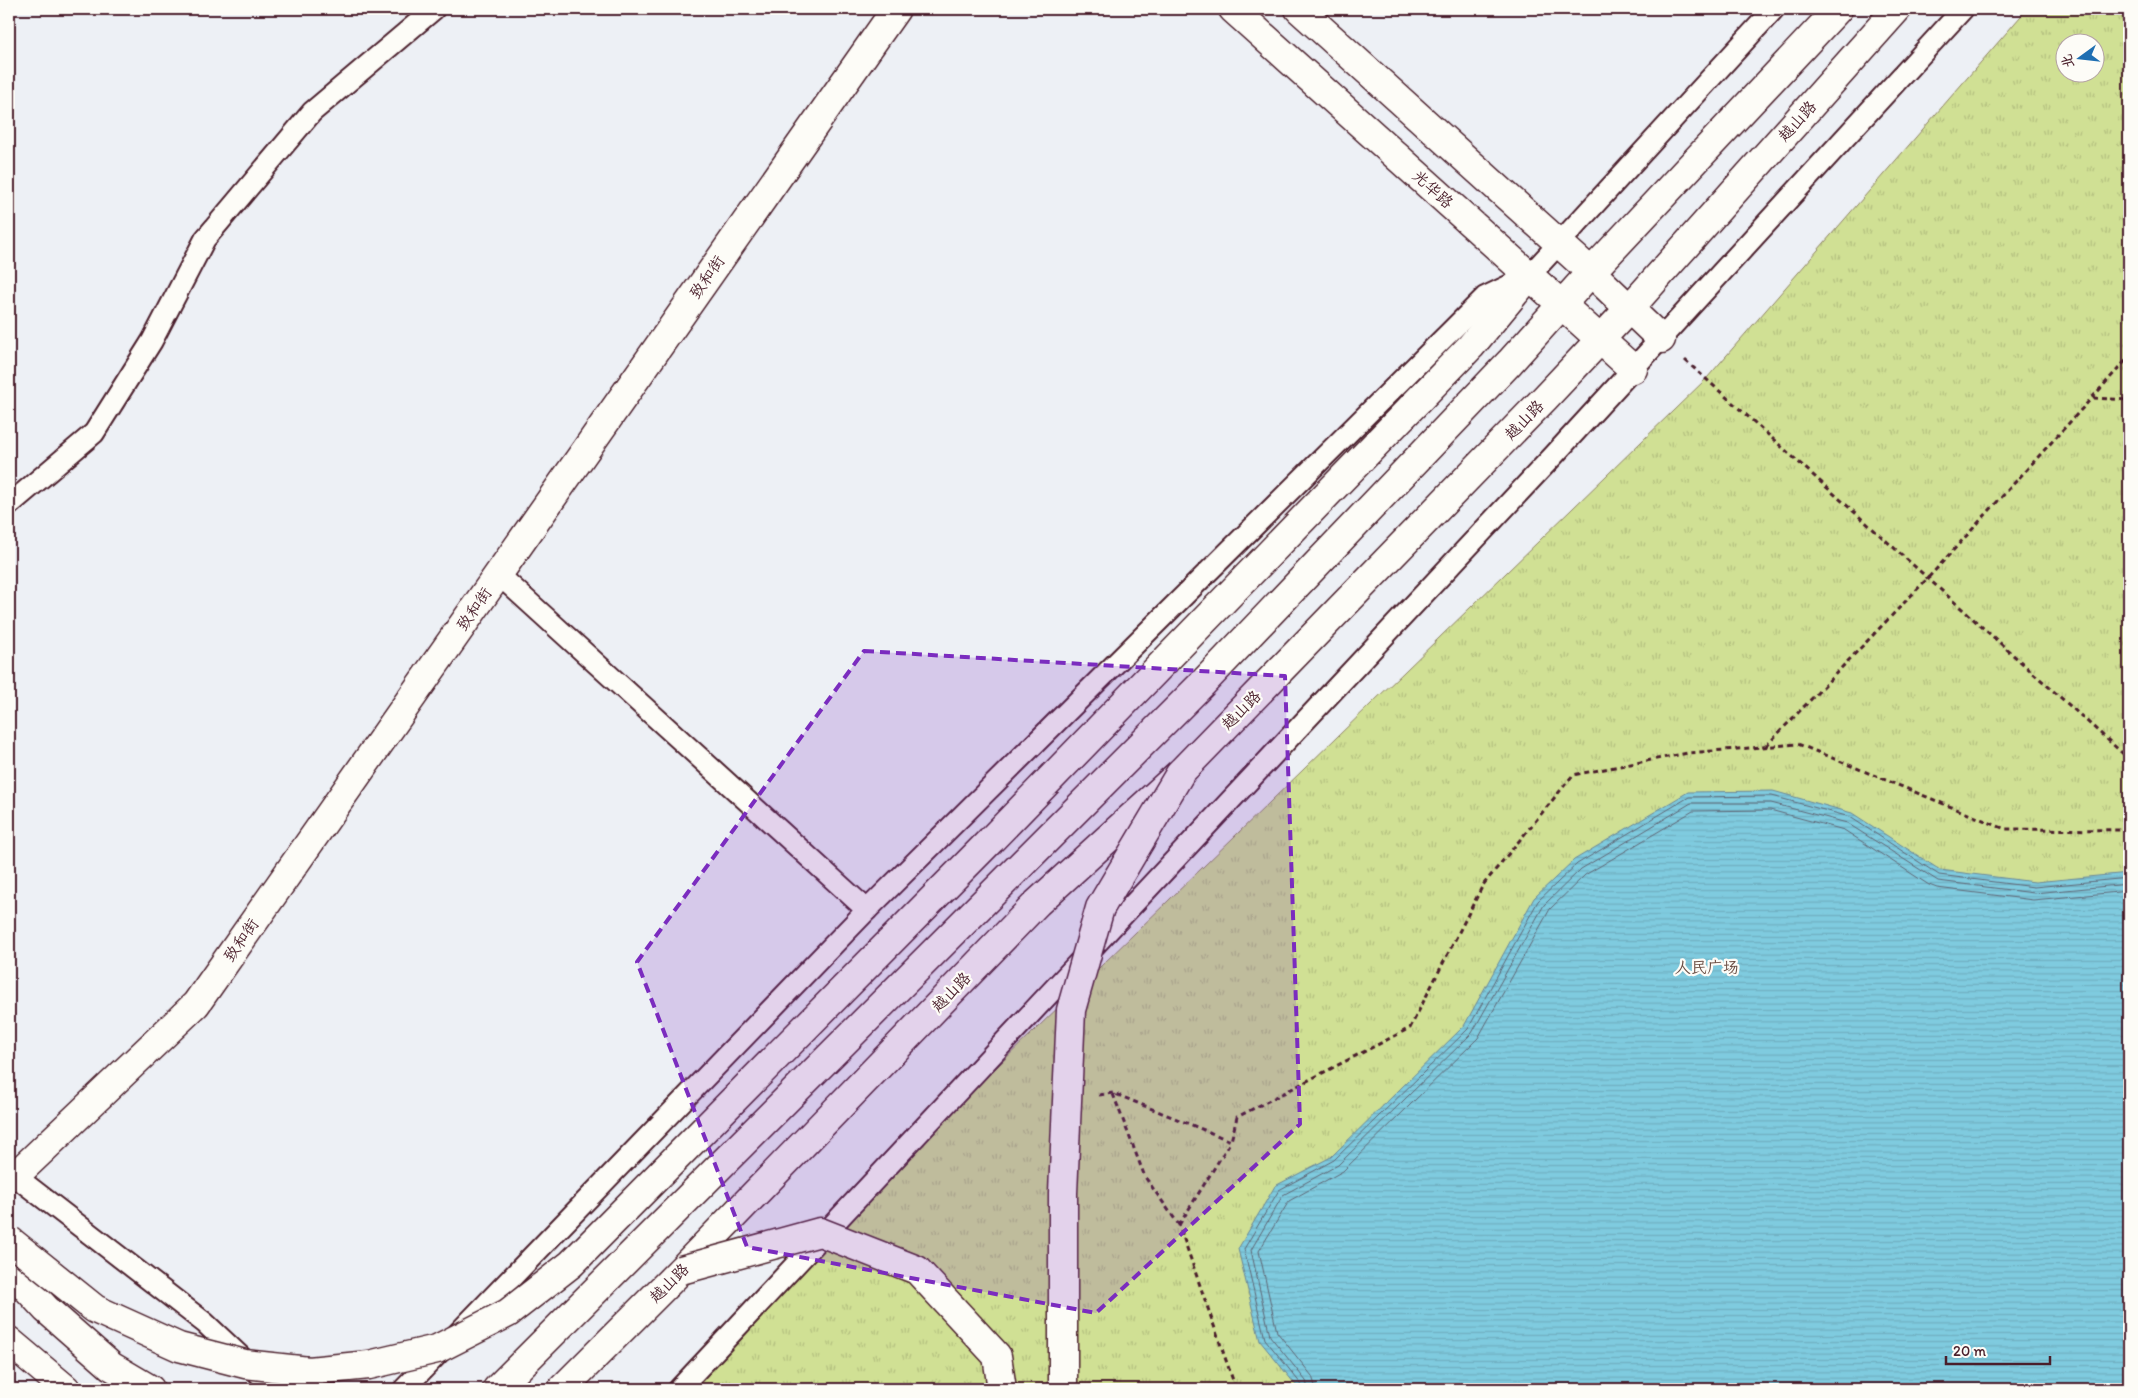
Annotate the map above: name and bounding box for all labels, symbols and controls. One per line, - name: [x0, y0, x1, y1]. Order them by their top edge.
- north arrow: [2056, 32, 2106, 82]
- text: 北: [2058, 52, 2078, 70]
- street label: 越山路: [1774, 97, 1820, 145]
- street label: 光华路: [1409, 166, 1457, 212]
- street label: 致和街: [685, 252, 729, 302]
- street label: 越山路: [1500, 396, 1548, 444]
- street label: 致和街: [452, 584, 496, 634]
- street label: 越山路: [1217, 686, 1265, 734]
- street label: 致和街: [219, 915, 263, 965]
- park label: 人民广场: [1675, 958, 1739, 977]
- street label: 越山路: [927, 968, 975, 1016]
- street label: 越山路: [645, 1259, 693, 1307]
- scale bar: [1946, 1333, 2049, 1365]
- text: 20 m: [1953, 1342, 1987, 1360]

